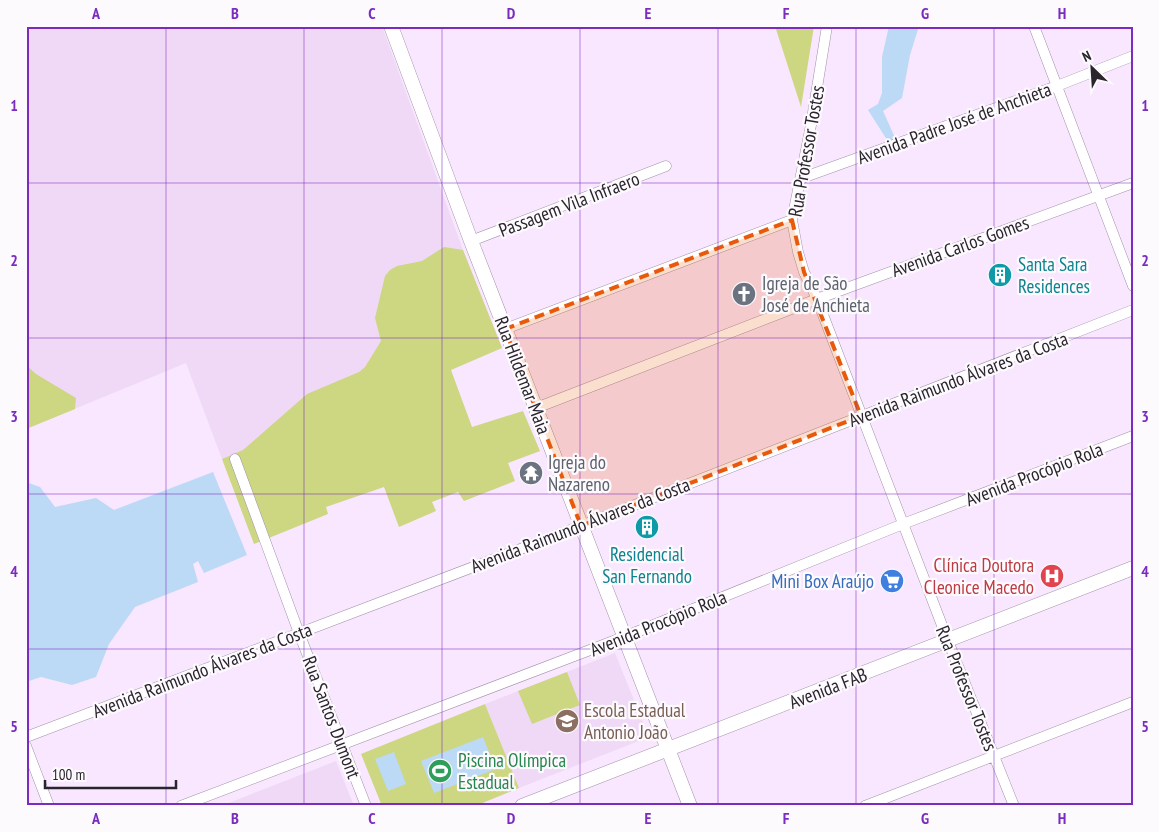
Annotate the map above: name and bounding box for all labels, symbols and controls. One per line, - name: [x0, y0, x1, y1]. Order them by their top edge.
- text: A: [91, 3, 101, 23]
- text: B: [231, 3, 239, 23]
- text: C: [368, 3, 376, 23]
- text: D: [507, 3, 516, 23]
- text: E: [645, 3, 652, 23]
- text: F: [783, 3, 790, 23]
- text: G: [921, 3, 929, 23]
- text: H: [1058, 3, 1066, 23]
- north arrow: [1066, 42, 1116, 92]
- text: N: [1079, 46, 1094, 66]
- street label: Avenida Padre José de Anchieta: [854, 77, 1054, 169]
- street label: Rua Professor Tostes: [783, 83, 829, 219]
- text: 1: [10, 95, 18, 115]
- text: 1: [1141, 95, 1149, 115]
- street label: Passagem Vila Infraero: [495, 166, 643, 242]
- street label: Avenida Carlos Gomes: [888, 210, 1032, 282]
- text: 2: [10, 250, 18, 270]
- text: 2: [1141, 250, 1149, 270]
- place label: Santa Sara Residences: [1018, 252, 1090, 298]
- building icon: Santa Sara Residences: [987, 262, 1013, 288]
- place label: Igreja de São José de Anchieta: [761, 271, 870, 317]
- church icon: Igreja de São José de Anchieta: [731, 281, 757, 307]
- street label: Rua Hildemar Maia: [489, 313, 557, 437]
- street label: Avenida Raimundo Álvares da Costa: [845, 326, 1071, 432]
- text: 3: [10, 406, 18, 426]
- text: 3: [1141, 406, 1149, 426]
- street label: Avenida Procópio Rola: [962, 437, 1106, 511]
- place label: Igreja do Nazareno: [548, 450, 610, 496]
- temple icon: Igreja do Nazareno: [518, 460, 544, 486]
- street label: Avenida Raimundo Álvares da Costa: [467, 472, 693, 578]
- building icon: Residencial San Fernando: [634, 514, 660, 540]
- place label: Residencial San Fernando: [602, 542, 692, 588]
- place label: Clínica Doutora Cleonice Macedo: [924, 553, 1034, 599]
- text: 4: [10, 561, 18, 581]
- text: 4: [1141, 561, 1149, 581]
- hospital icon: Clínica Doutora Cleonice Macedo: [1039, 563, 1065, 589]
- supermarket icon: Mini Box Araújo: [879, 568, 905, 594]
- place label: Mini Box Araújo: [771, 569, 874, 593]
- street label: Avenida Procópio Rola: [586, 585, 730, 661]
- street label: Avenida Raimundo Álvares da Costa: [89, 617, 315, 723]
- street label: Rua Professor Tostes: [931, 622, 1003, 754]
- street label: Rua Santos Dumont: [298, 652, 367, 782]
- street label: Avenida FAB: [786, 662, 870, 714]
- place label: Escola Estadual Antonio João: [584, 698, 686, 744]
- school or university icon: Escola Estadual Antonio João: [554, 708, 580, 734]
- text: 5: [10, 716, 18, 736]
- text: 5: [1141, 716, 1149, 736]
- place label: Piscina Olímpica Estadual: [458, 748, 566, 794]
- scale bar: [45, 757, 176, 789]
- sports icon: Piscina Olímpica Estadual: [427, 758, 453, 784]
- text: 100 m: [52, 765, 85, 784]
- text: A: [91, 808, 101, 828]
- text: B: [231, 808, 239, 828]
- text: C: [368, 808, 376, 828]
- text: D: [507, 808, 516, 828]
- text: E: [645, 808, 652, 828]
- text: F: [783, 808, 790, 828]
- text: G: [921, 808, 929, 828]
- text: H: [1058, 808, 1066, 828]

